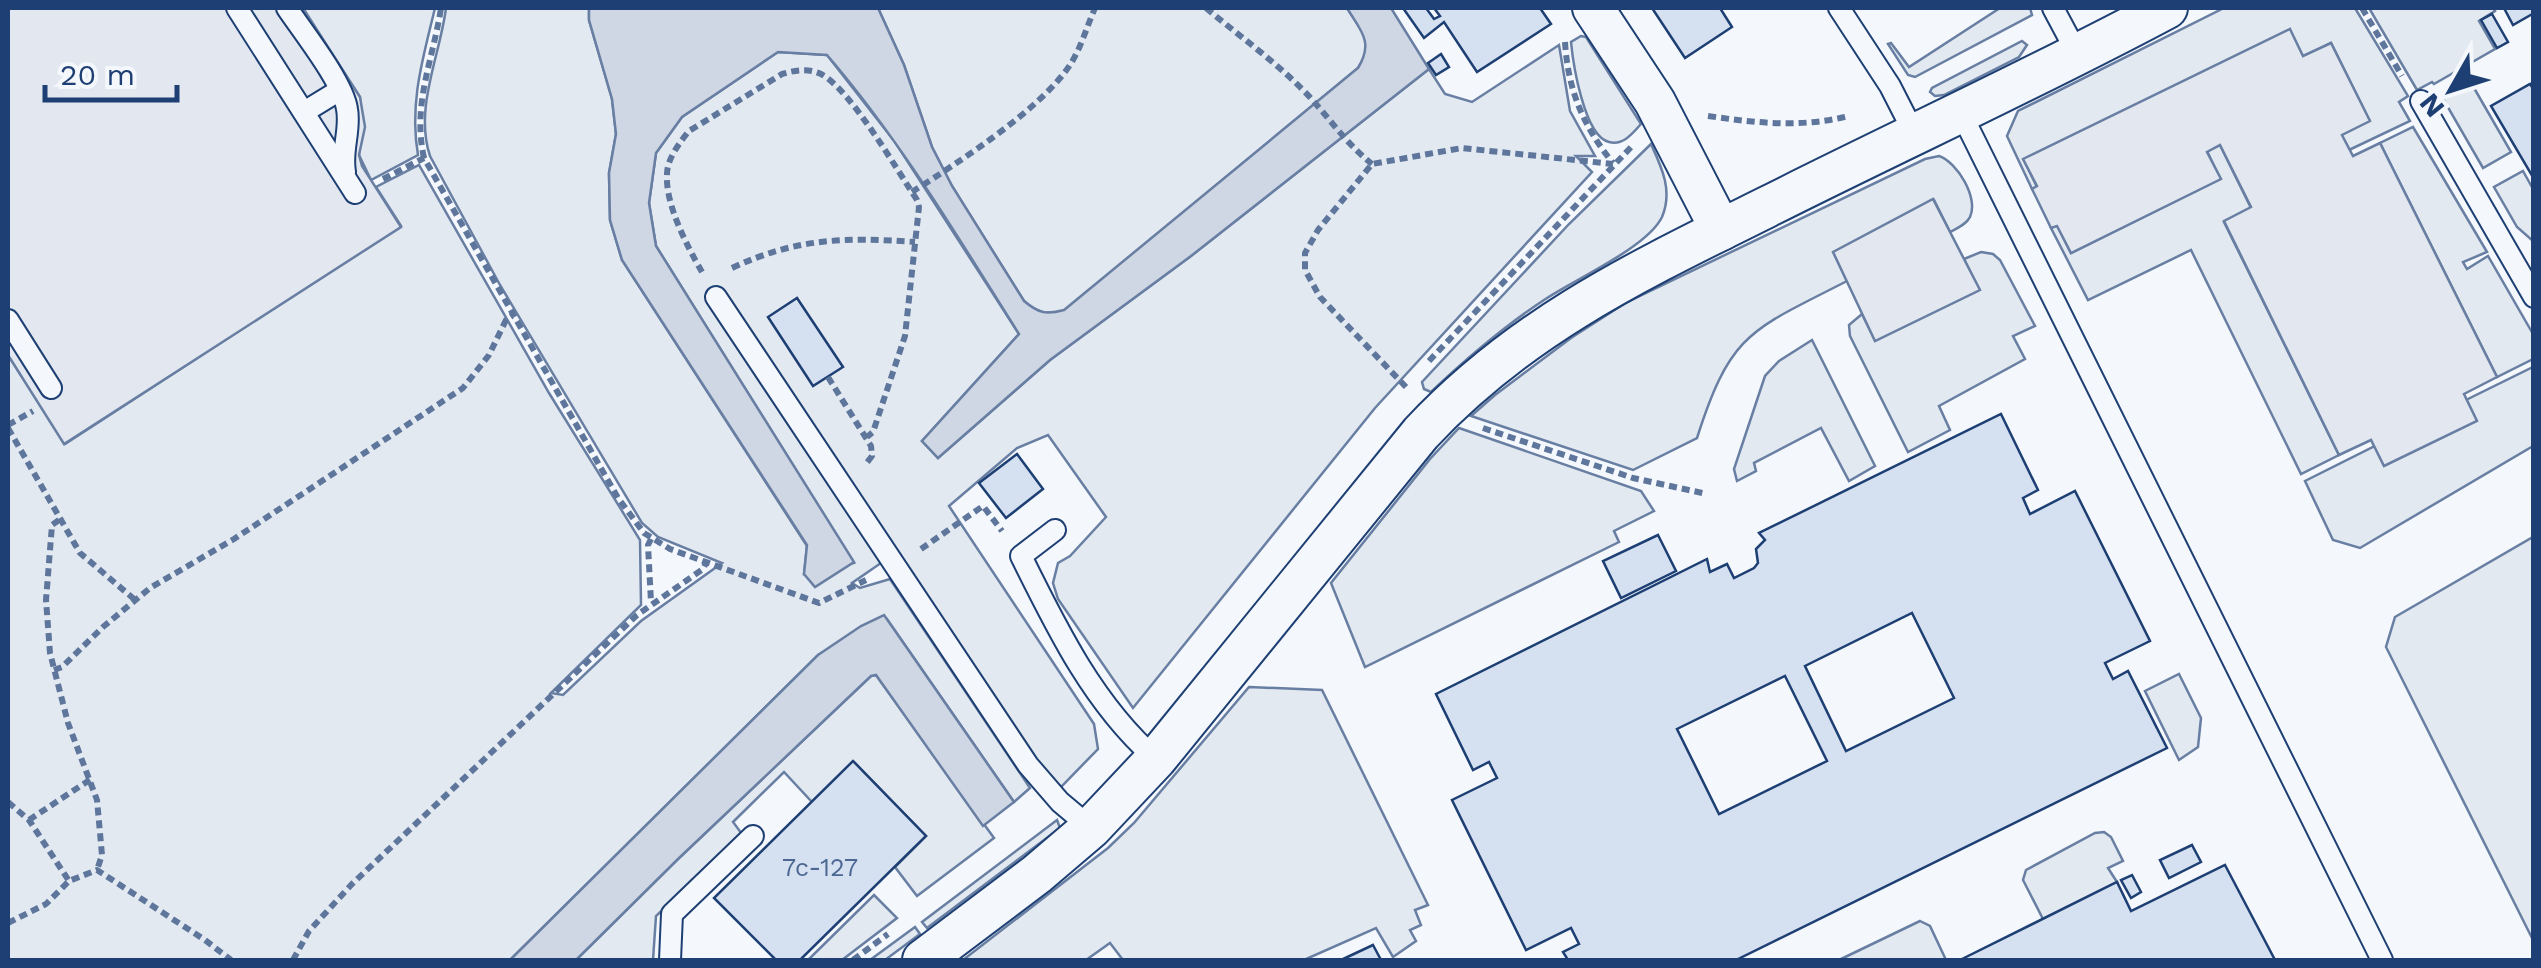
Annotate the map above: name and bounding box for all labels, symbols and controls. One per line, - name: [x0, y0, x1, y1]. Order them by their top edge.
- scale bar: [45, 40, 178, 102]
- north arrow: [2401, 40, 2501, 140]
- text: 20 m: [60, 57, 135, 92]
- text: N: [2413, 87, 2451, 124]
- house number: 7c-127: [782, 853, 858, 882]

